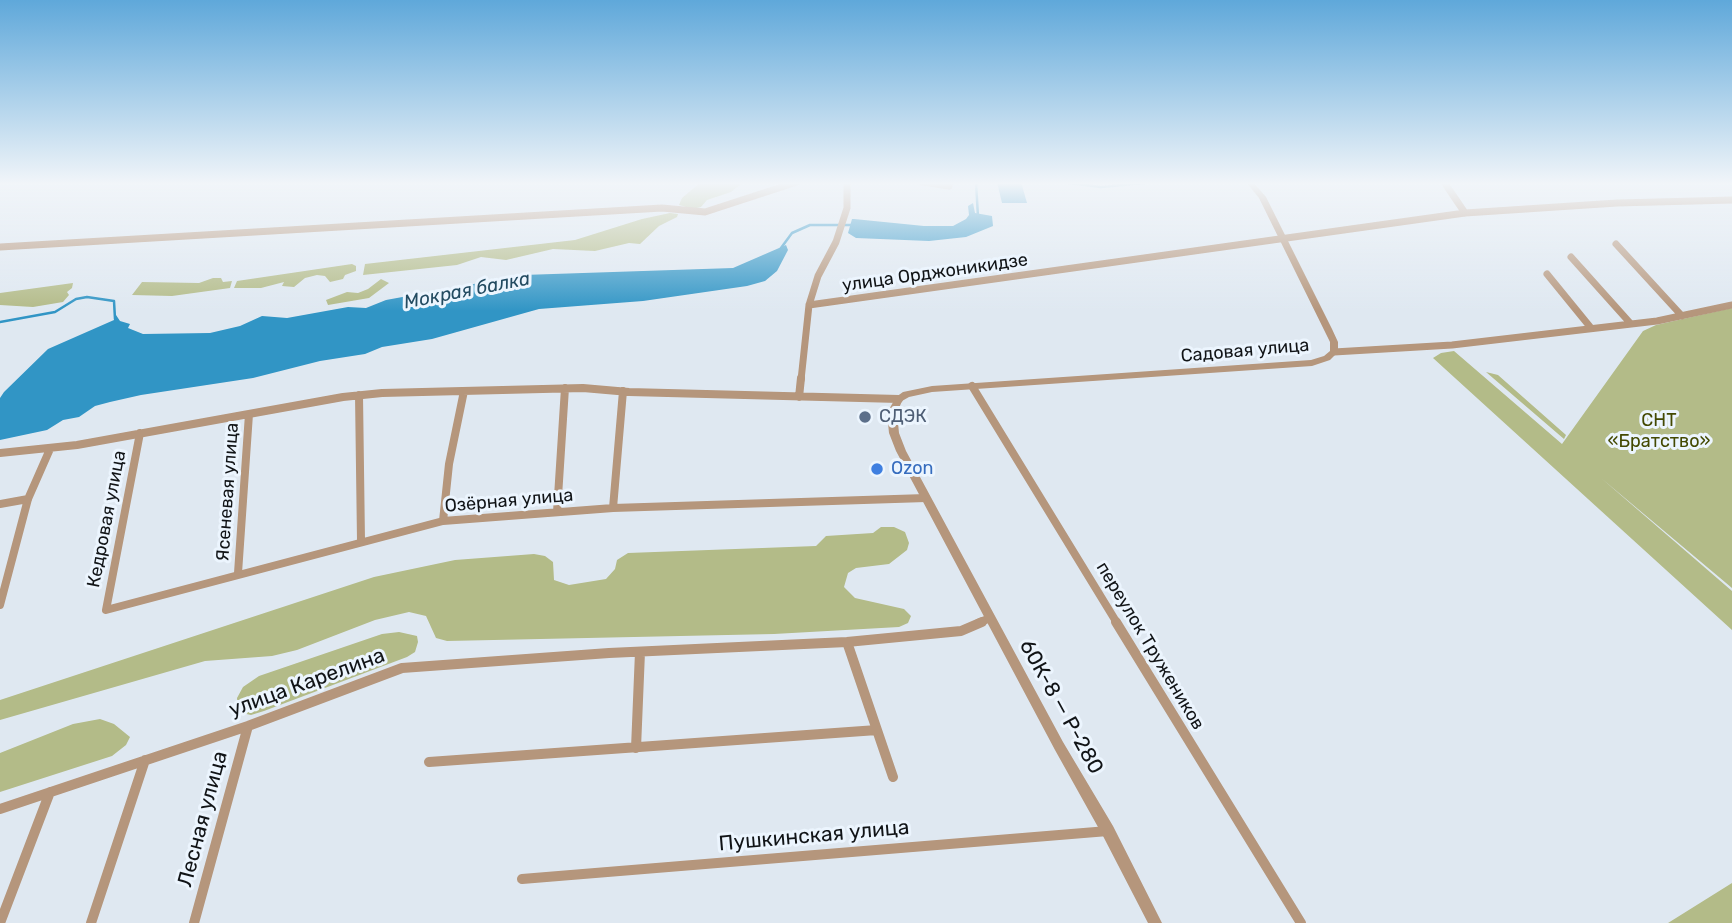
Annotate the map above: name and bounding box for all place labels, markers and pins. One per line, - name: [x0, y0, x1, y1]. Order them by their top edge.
- place label: СДЭК: [879, 406, 927, 428]
- marker: СДЭК: [857, 409, 873, 425]
- place label: Ozon: [891, 458, 933, 480]
- marker: Ozon: [869, 461, 885, 477]

